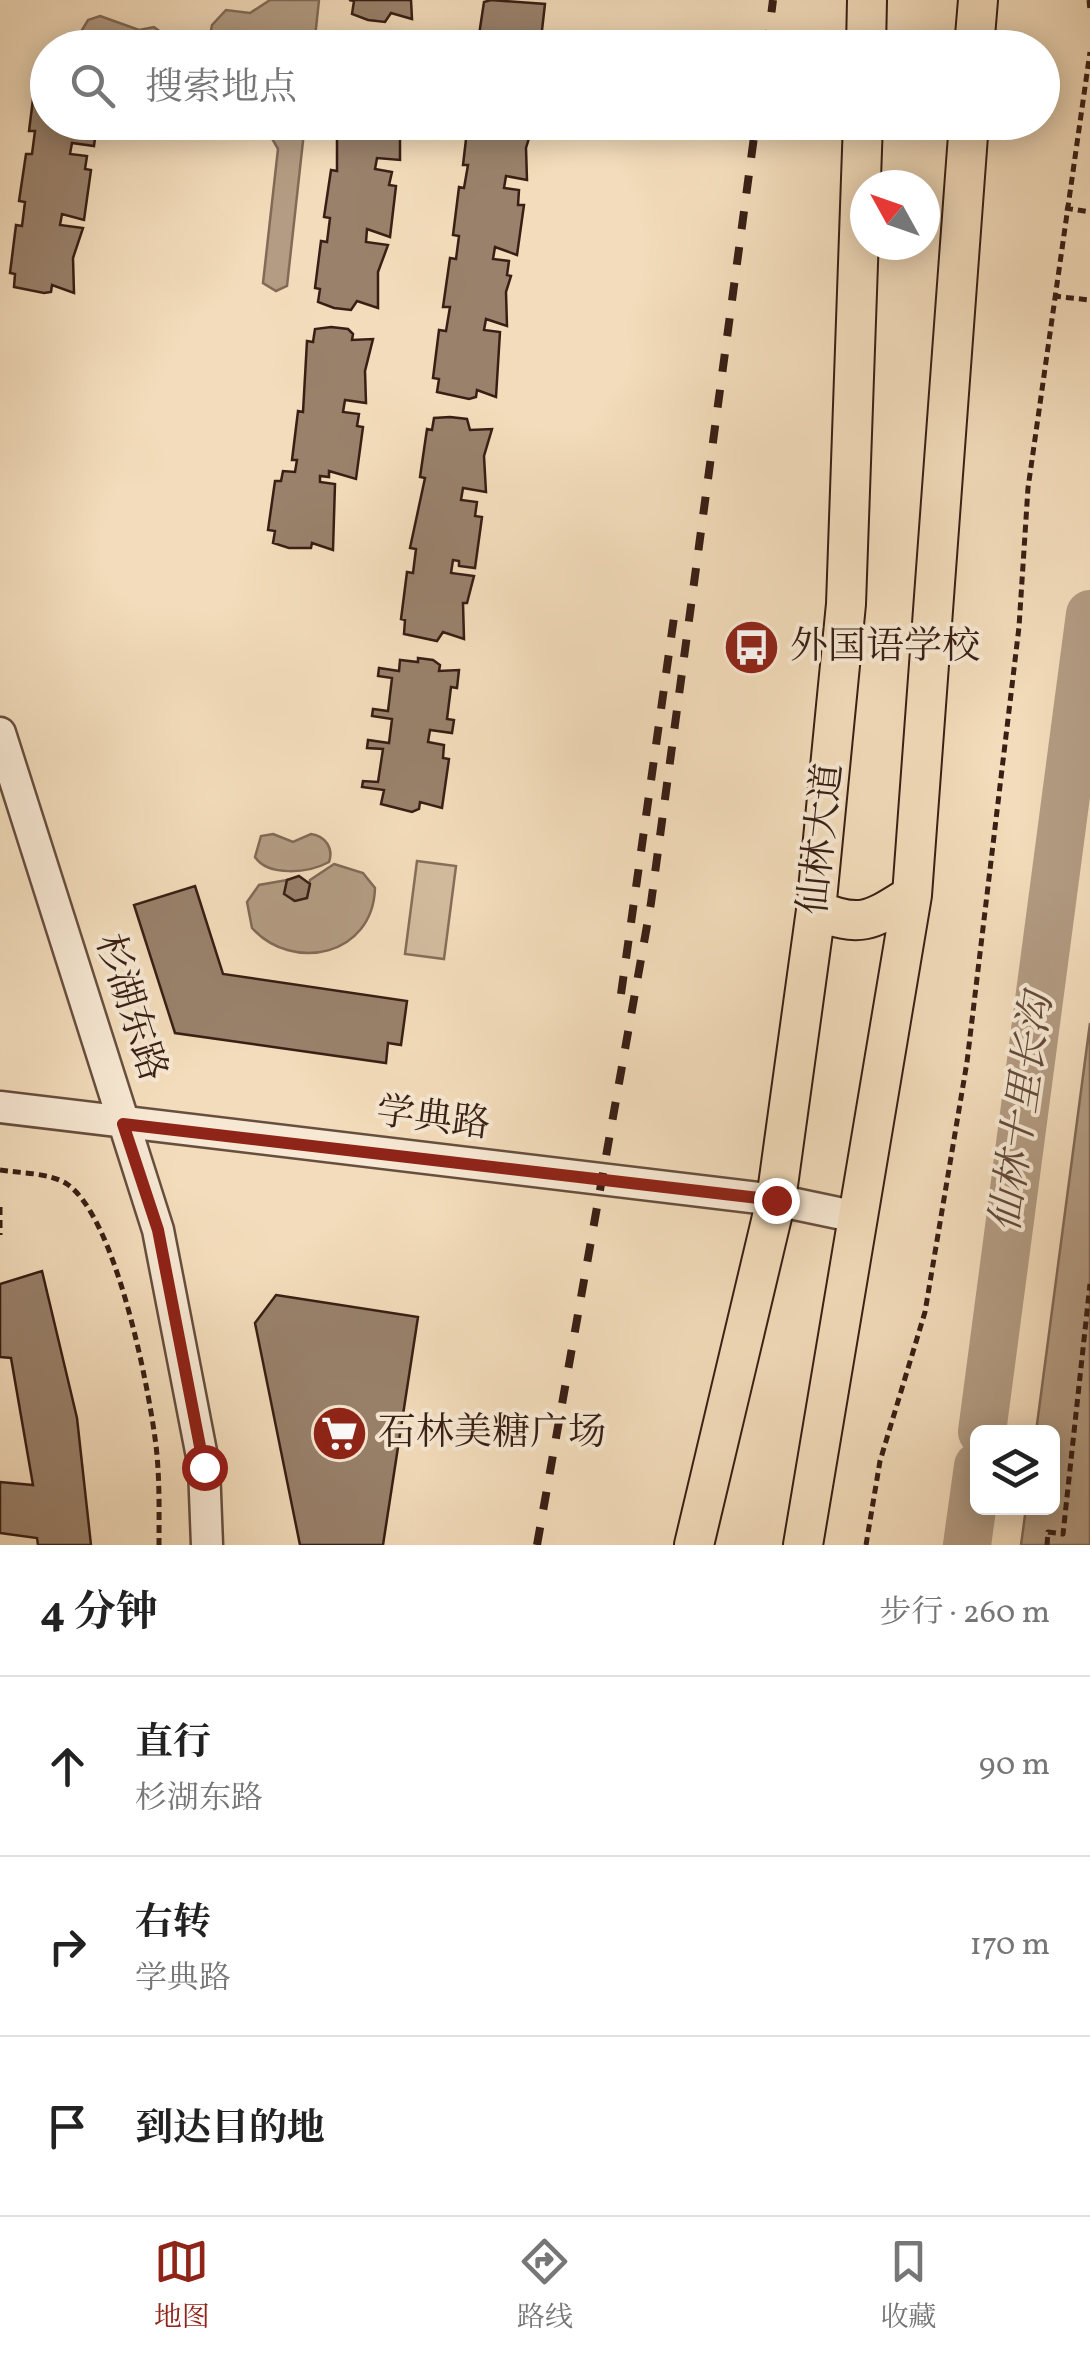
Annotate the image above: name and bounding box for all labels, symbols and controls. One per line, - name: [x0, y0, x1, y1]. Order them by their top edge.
- search box: [30, 30, 1060, 140]
- icon: search: [65, 58, 120, 113]
- text: 搜索地点: [145, 63, 297, 116]
- north arrow: [850, 170, 940, 260]
- bus stop icon: 外国语学校: [721, 618, 781, 678]
- place label: 外国语学校: [790, 622, 980, 675]
- street label: 仙林大道: [789, 761, 857, 917]
- street label: 杉湖东路: [80, 928, 178, 1088]
- water label: 仙林十里长沟: [980, 984, 1069, 1236]
- street label: 学典路: [373, 1087, 493, 1153]
- route end: [754, 1178, 800, 1224]
- supermarket icon: 石林美糖广场: [309, 1404, 369, 1464]
- place label: 石林美糖广场: [378, 1408, 606, 1461]
- map controls: [970, 1425, 1060, 1515]
- button: layers: [970, 1425, 1060, 1515]
- route start: [182, 1445, 228, 1491]
- text: 4 分钟: [40, 1585, 158, 1644]
- text: 步行 · 260 m: [880, 1592, 1050, 1636]
- text: 直行: [135, 1718, 211, 1771]
- icon: ahead: [40, 1739, 95, 1794]
- text: 90 m: [979, 1744, 1050, 1788]
- text: 杉湖东路: [135, 1778, 263, 1822]
- text: 右转: [135, 1898, 211, 1951]
- icon: right: [40, 1919, 95, 1974]
- text: 170 m: [969, 1924, 1050, 1968]
- text: 学典路: [135, 1958, 231, 2002]
- icon: arrive: [40, 2099, 95, 2154]
- text: 到达目的地: [135, 2104, 325, 2157]
- tab: 地图: [154, 2234, 210, 2338]
- tab: 路线: [517, 2234, 573, 2338]
- tab: 收藏: [880, 2234, 936, 2338]

